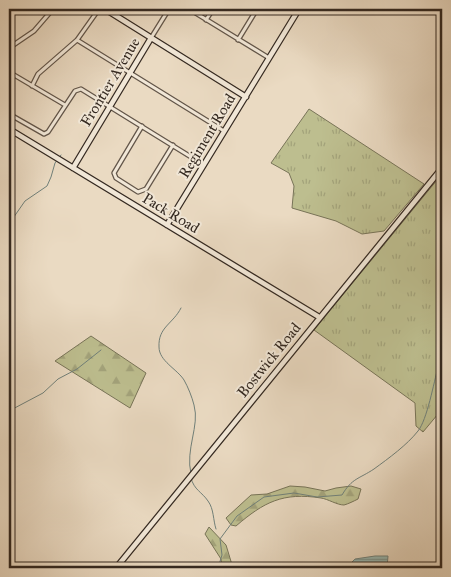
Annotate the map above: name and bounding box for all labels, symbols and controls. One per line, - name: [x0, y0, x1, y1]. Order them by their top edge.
- street label: Frontier Avenue: [76, 34, 144, 130]
- street label: Regiment Road: [175, 90, 239, 181]
- street label: Pack Road: [139, 189, 203, 237]
- street label: Bostwick Road: [233, 319, 305, 401]

